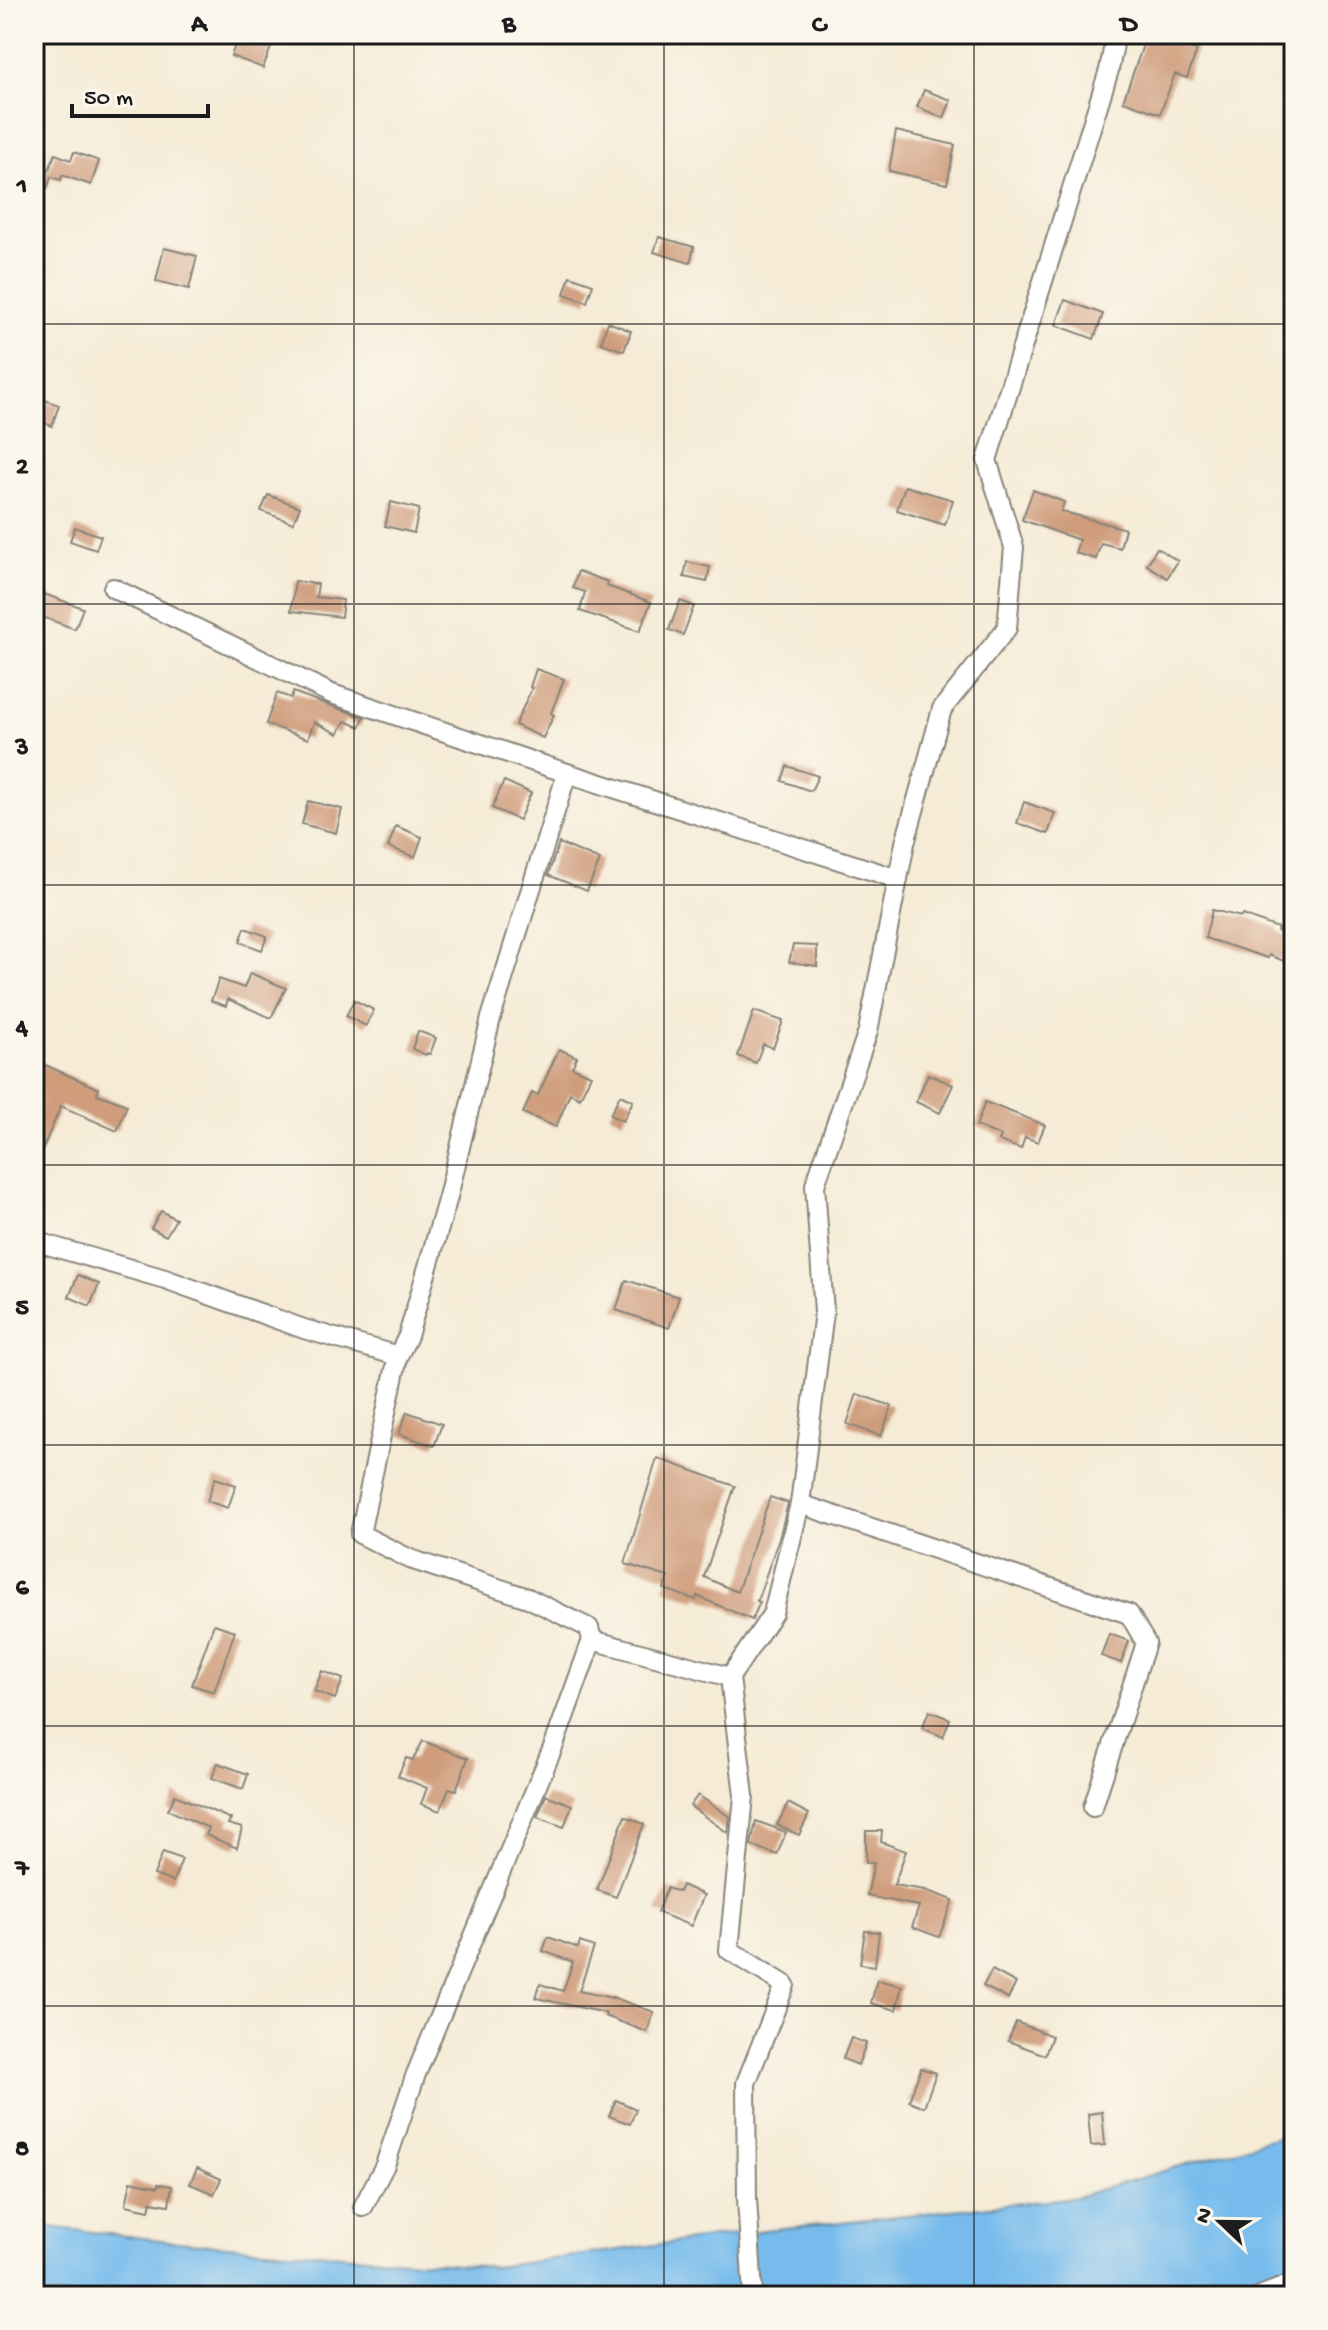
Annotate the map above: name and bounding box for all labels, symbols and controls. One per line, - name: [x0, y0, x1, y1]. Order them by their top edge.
- text: A: [190, 11, 208, 42]
- text: B: [501, 11, 517, 42]
- text: C: [812, 11, 829, 42]
- text: D: [1119, 11, 1139, 42]
- scale bar: [72, 68, 208, 118]
- text: 50 m: [84, 85, 133, 114]
- text: 1: [16, 173, 27, 204]
- text: 2: [16, 453, 29, 484]
- text: 3: [14, 734, 29, 765]
- text: 4: [15, 1014, 29, 1045]
- text: 5: [15, 1294, 29, 1325]
- text: 6: [15, 1574, 29, 1605]
- text: 7: [13, 1855, 30, 1886]
- text: 8: [15, 2135, 29, 2166]
- north arrow: [1180, 2182, 1260, 2262]
- text: N: [1190, 2204, 1220, 2228]

